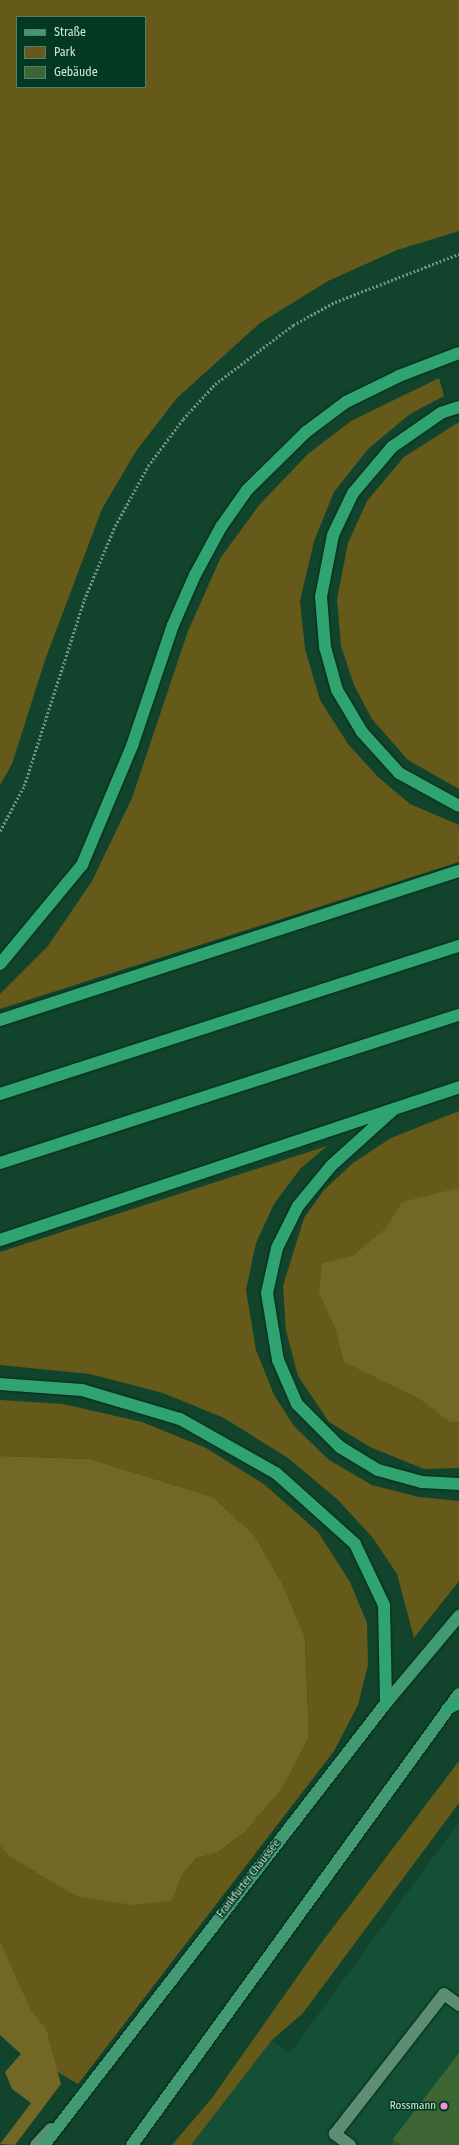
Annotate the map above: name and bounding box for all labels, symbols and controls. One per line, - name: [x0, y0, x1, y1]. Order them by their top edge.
- legend: [16, 16, 146, 88]
- text: Straße: [54, 25, 86, 39]
- text: Park: [54, 45, 75, 59]
- text: Gebäude: [54, 65, 98, 79]
- street label: Frankfurter Chaussee: [215, 1837, 283, 1921]
- place label: Rossmann: [390, 2099, 436, 2113]
- marker: Rossmann: [439, 2101, 449, 2111]

